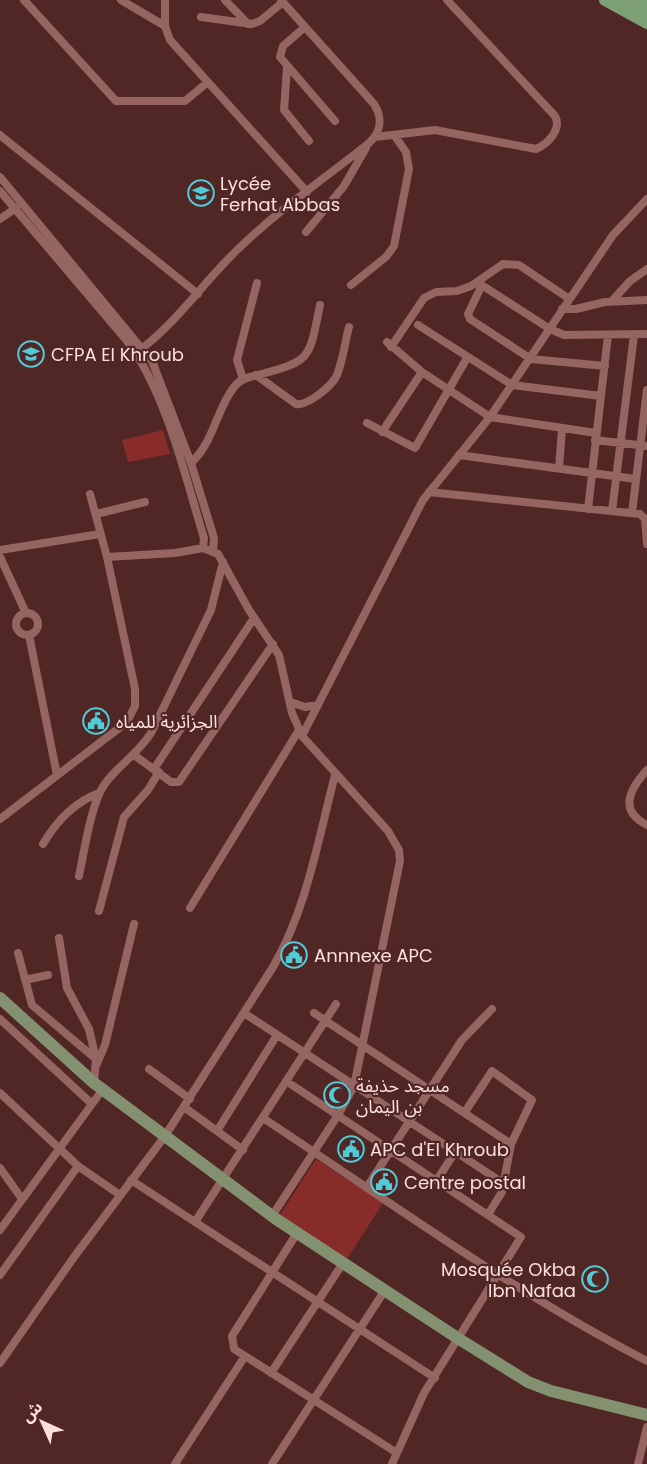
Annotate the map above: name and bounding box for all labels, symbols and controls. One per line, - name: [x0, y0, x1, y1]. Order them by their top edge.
- place label: Lycée Ferhat Abbas: [220, 171, 340, 217]
- school or university icon: Lycée Ferhat Abbas: [186, 178, 216, 208]
- school or university icon: CFPA El Khroub: [16, 339, 46, 369]
- place label: CFPA El Khroub: [51, 342, 184, 367]
- public building icon: الجزائرية للمياه: [81, 706, 111, 736]
- place label: الجزائرية للمياه: [116, 709, 217, 734]
- public building icon: Annnexe APC: [279, 940, 309, 970]
- place label: Annnexe APC: [314, 943, 433, 968]
- place label: مسجد حذيفة بن اليمان: [356, 1073, 450, 1119]
- mosque icon: مسجد حذيفة بن اليمان: [322, 1080, 352, 1110]
- public building icon: APC d'El Khroub: [336, 1134, 366, 1164]
- place label: APC d'El Khroub: [370, 1137, 509, 1162]
- public building icon: Centre postal: [369, 1167, 399, 1197]
- place label: Centre postal: [404, 1170, 526, 1195]
- place label: Mosquée Okba Ibn Nafaa: [441, 1257, 576, 1303]
- mosque icon: Mosquée Okba Ibn Nafaa: [580, 1264, 610, 1294]
- north arrow: [12, 1392, 72, 1452]
- text: ش: [16, 1396, 48, 1428]

